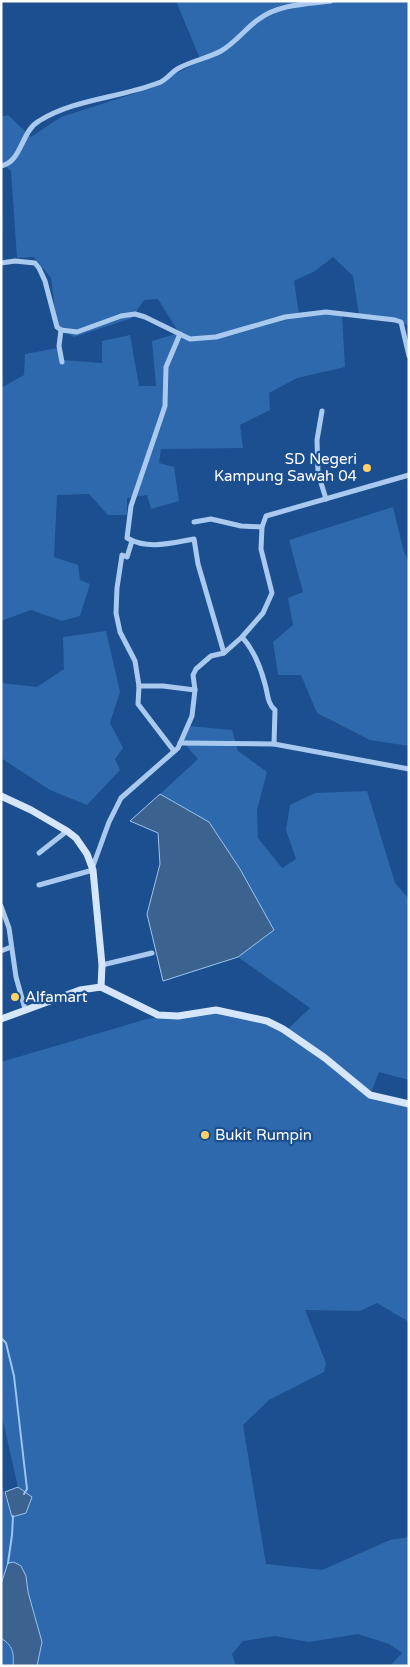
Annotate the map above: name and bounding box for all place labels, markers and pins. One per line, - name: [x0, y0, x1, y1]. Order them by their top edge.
- place label: SD Negeri Kampung Sawah 04: [214, 450, 357, 485]
- marker: SD Negeri Kampung Sawah 04: [361, 462, 373, 474]
- place label: Alfamart: [25, 988, 88, 1006]
- marker: Alfamart: [9, 991, 21, 1003]
- place label: Bukit Rumpin: [215, 1126, 312, 1144]
- marker: Bukit Rumpin: [199, 1129, 211, 1141]

